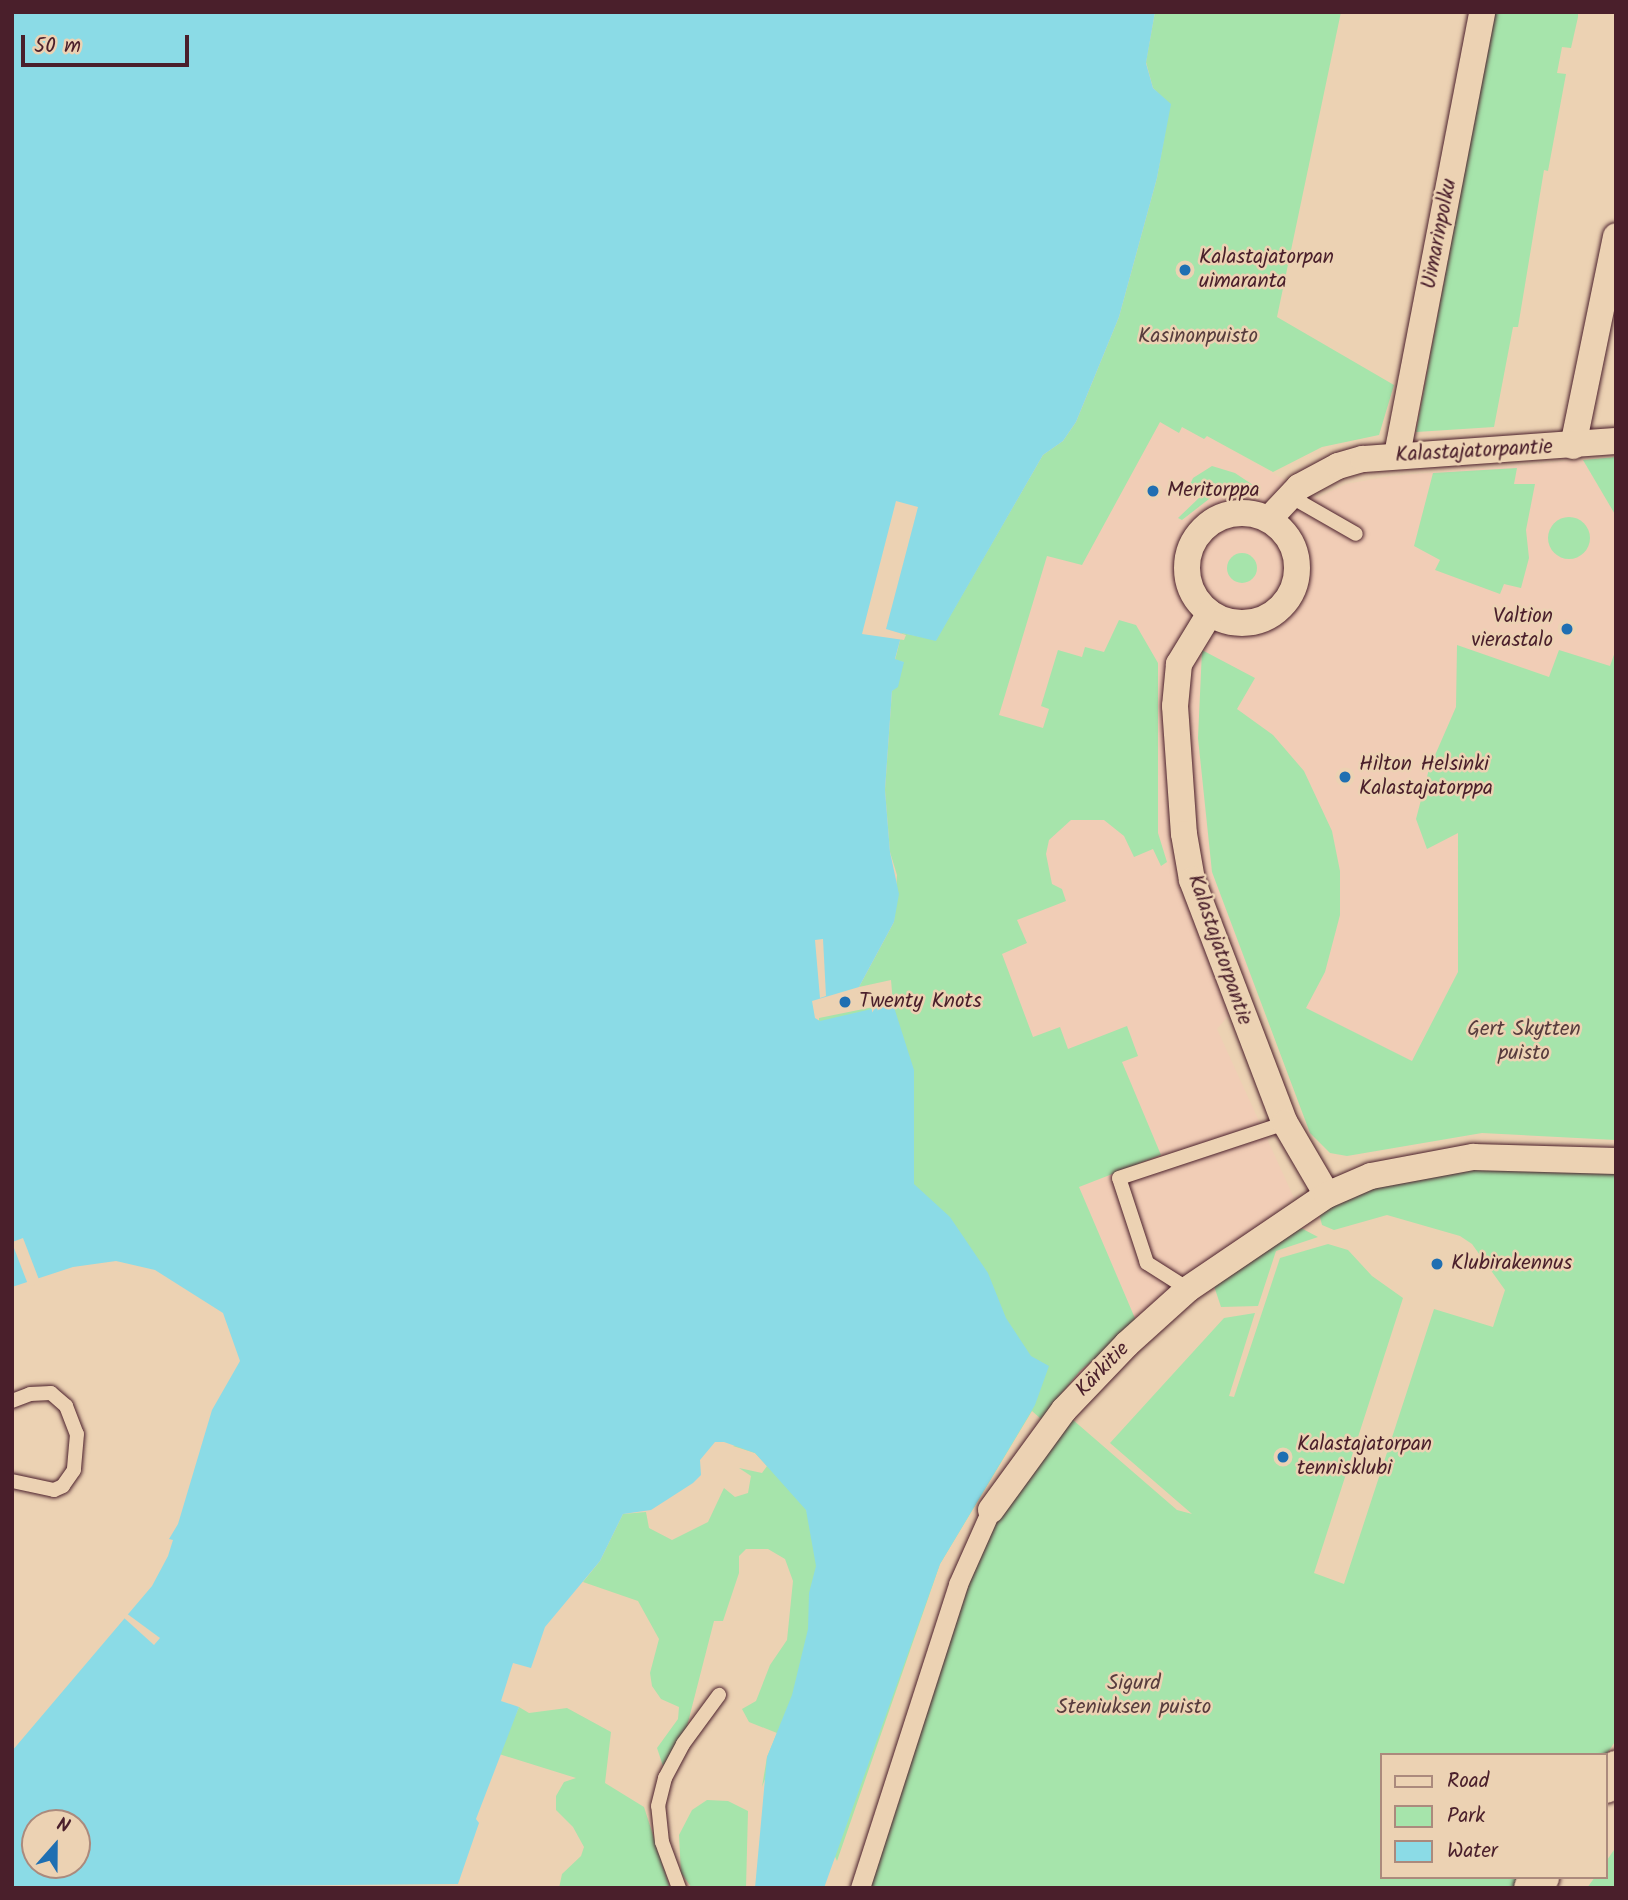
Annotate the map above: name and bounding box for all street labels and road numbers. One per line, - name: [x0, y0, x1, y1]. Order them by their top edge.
- street label: Uimarinpolku: [1417, 177, 1463, 291]
- street label: Kalastajatorpantie: [1395, 435, 1553, 469]
- street label: Kalastajatorpantie: [1181, 871, 1257, 1029]
- street label: Kärkitie: [1071, 1337, 1135, 1403]

